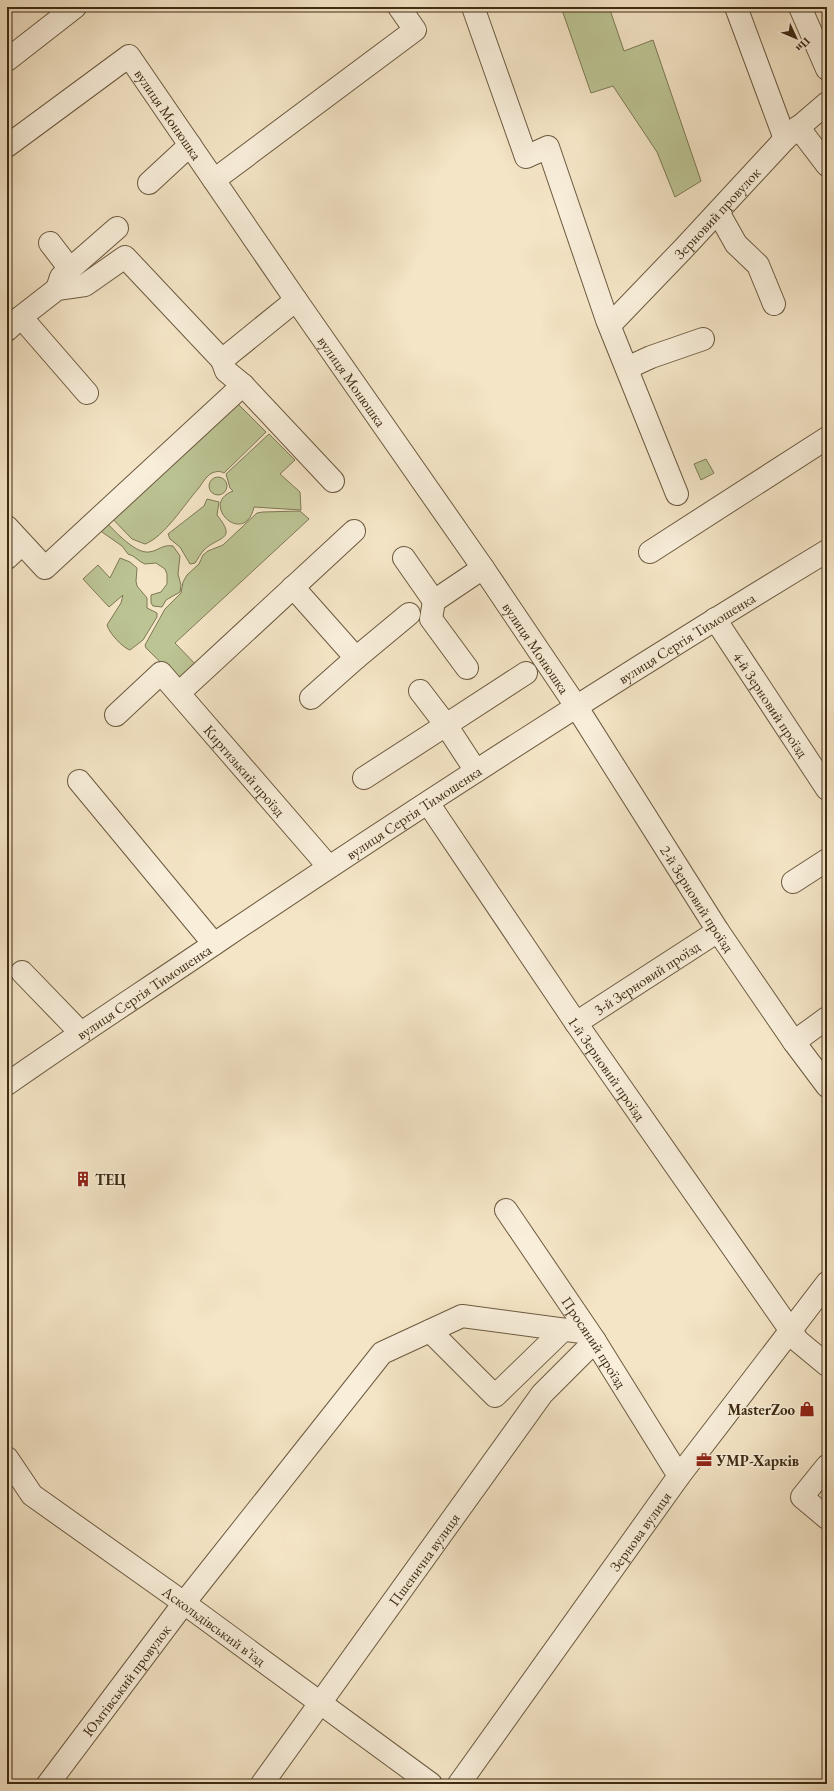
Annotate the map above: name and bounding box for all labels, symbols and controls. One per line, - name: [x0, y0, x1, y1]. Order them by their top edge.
- north arrow: [776, 18, 816, 58]
- text: Пн: [792, 35, 813, 56]
- street label: вулиця Монюшка: [131, 65, 207, 163]
- street label: Зерновий провулок: [669, 163, 764, 263]
- street label: вулиця Монюшка: [314, 332, 391, 430]
- street label: вулиця Сергія Тимошенка: [614, 588, 759, 688]
- street label: вулиця Монюшка: [499, 598, 574, 697]
- street label: 4-й Зерновий проїзд: [729, 648, 813, 761]
- street label: Киргизький проїзд: [200, 720, 290, 820]
- street label: вулиця Сергія Тимошенка: [342, 761, 485, 863]
- street label: 2-й Зерновий проїзд: [657, 841, 739, 955]
- street label: 3-й Зерновий проїзд: [590, 936, 703, 1019]
- street label: вулиця Сергія Тимошенка: [72, 939, 215, 1043]
- street label: 1-й Зерновий проїзд: [564, 1012, 650, 1124]
- building icon: ТЕЦ: [74, 1170, 92, 1188]
- place label: ТЕЦ: [95, 1170, 126, 1189]
- street label: Просяний проїзд: [558, 1292, 631, 1392]
- place label: MasterZoo: [727, 1400, 795, 1419]
- shop icon: MasterZoo: [798, 1400, 816, 1418]
- office icon: УМР-Харків: [695, 1451, 713, 1469]
- place label: УМР-Харків: [715, 1451, 799, 1470]
- street label: Зернова вулиця: [605, 1487, 675, 1575]
- street label: Пшенична вулиця: [384, 1509, 463, 1609]
- street label: Аскольдівський в'їзд: [158, 1581, 270, 1670]
- street label: Юмтівський провулок: [78, 1620, 174, 1740]

